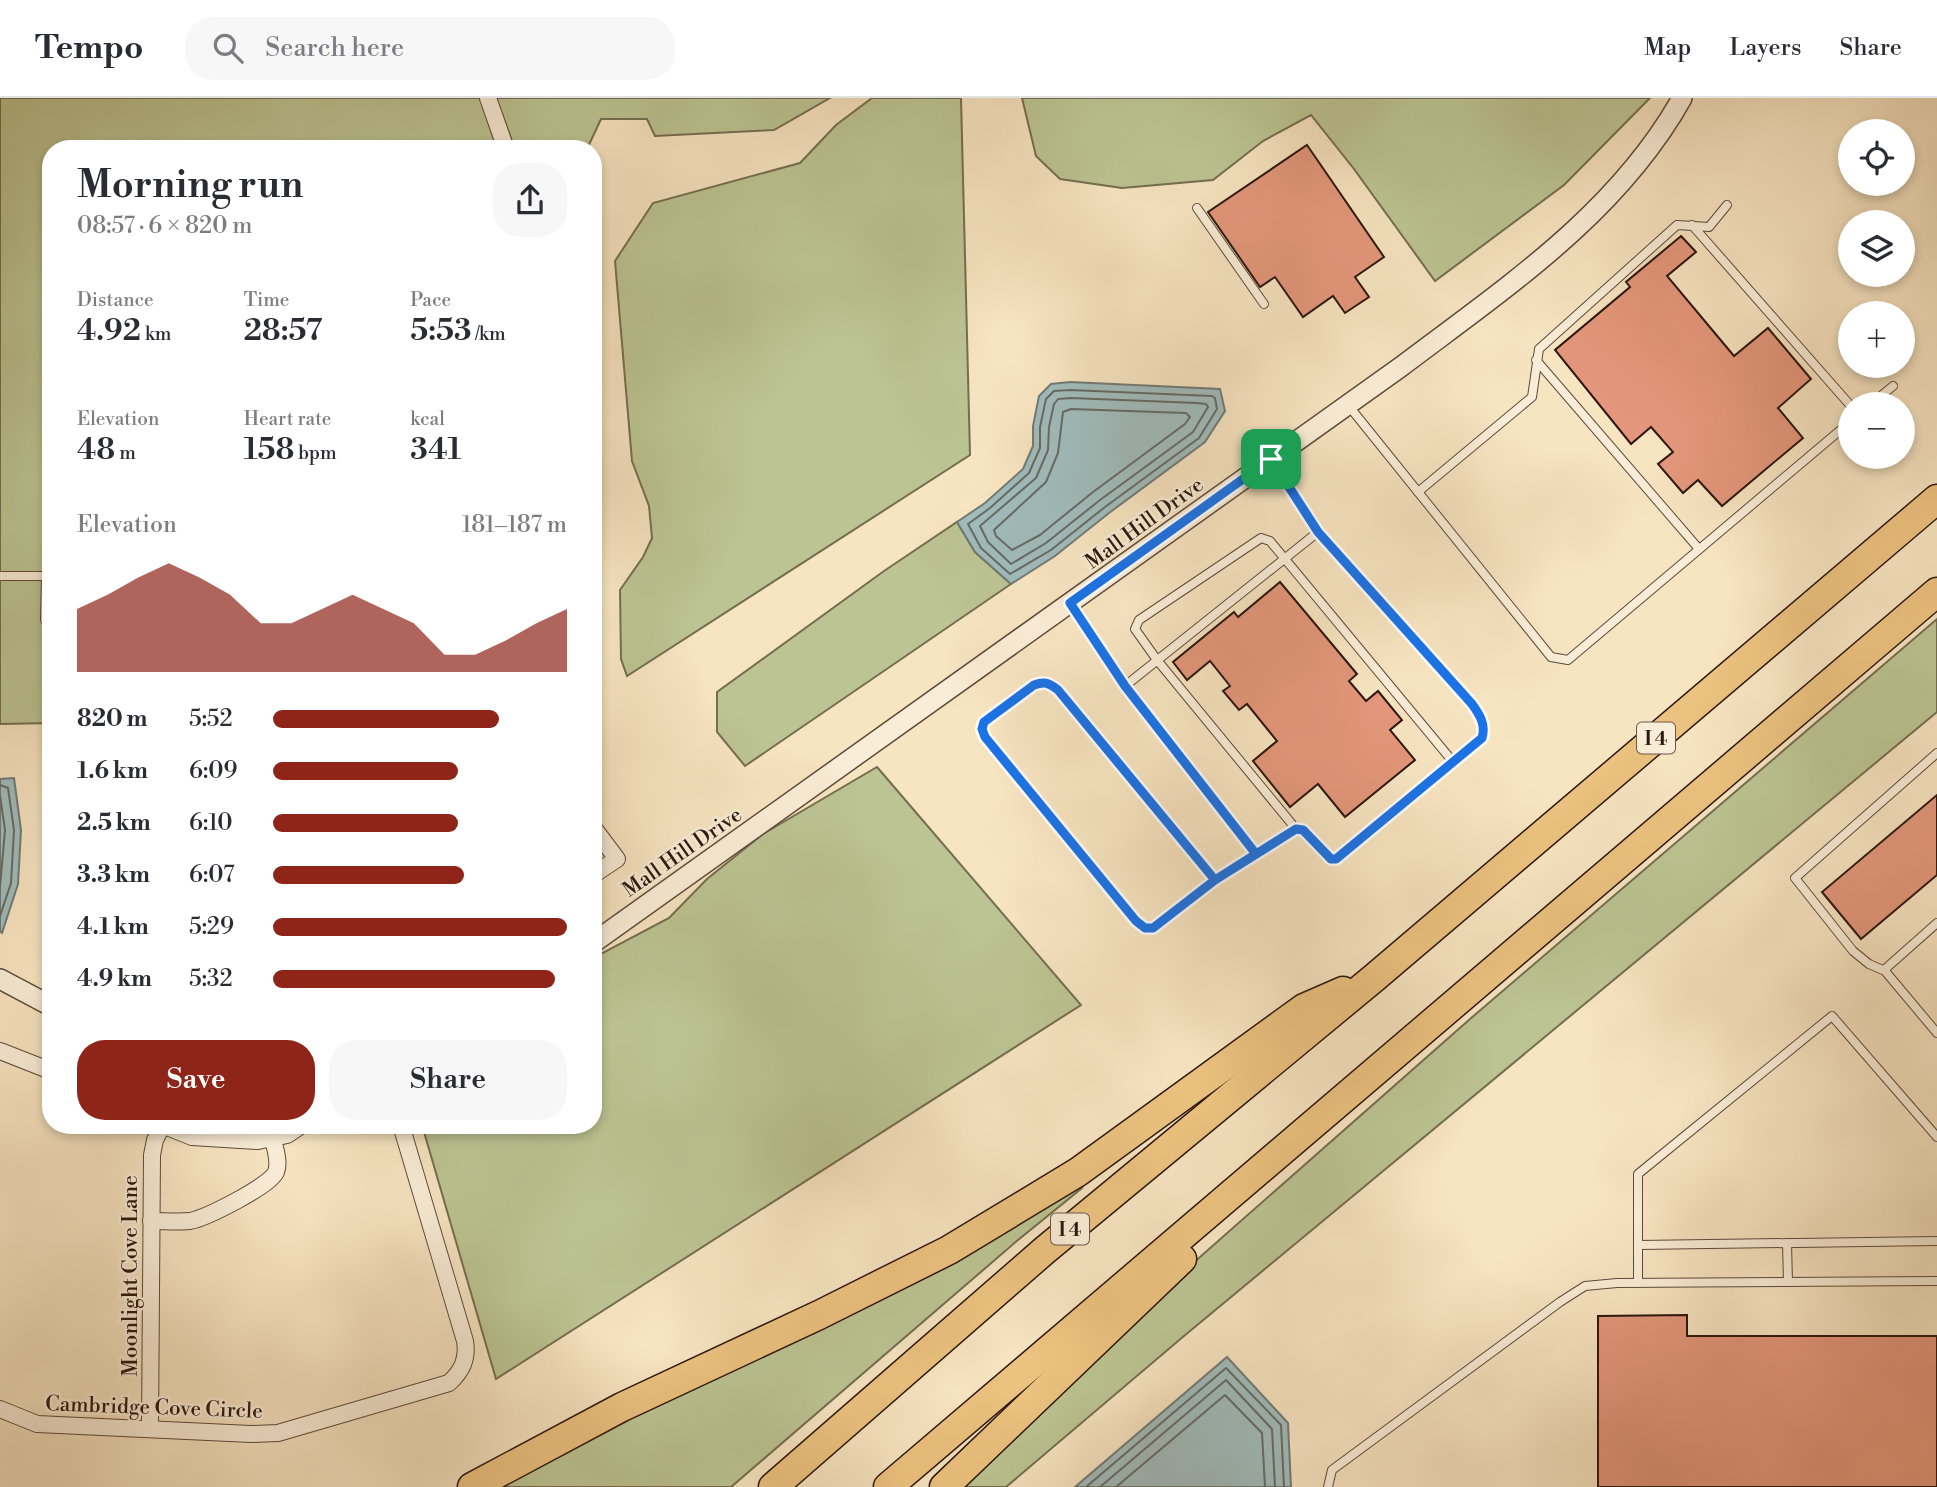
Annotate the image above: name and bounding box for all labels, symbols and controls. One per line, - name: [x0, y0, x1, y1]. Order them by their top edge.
- search box: [185, 17, 675, 80]
- text: Tempo: [35, 28, 143, 69]
- icon: search: [209, 29, 247, 67]
- text: Search here: [265, 32, 404, 64]
- text: Map: [1644, 33, 1691, 63]
- text: Layers: [1729, 33, 1801, 63]
- text: Share: [1839, 33, 1902, 63]
- map controls: [1838, 119, 1915, 469]
- button: locate: [1838, 119, 1915, 196]
- text: Morning run: [77, 162, 303, 209]
- button: share: [493, 163, 567, 237]
- button: layers: [1838, 210, 1915, 287]
- text: 08:57 · 6 × 820 m: [77, 212, 252, 240]
- text: Distance: [77, 288, 154, 312]
- text: Time: [244, 288, 289, 312]
- text: Pace: [410, 288, 451, 312]
- button: +: [1838, 301, 1915, 378]
- text: 4.92: [77, 312, 141, 350]
- text: 28:57: [244, 312, 322, 350]
- text: 5:53: [410, 312, 471, 350]
- text: km: [141, 322, 171, 346]
- text: /km: [471, 322, 506, 346]
- button: −: [1838, 392, 1915, 469]
- text: Elevation: [77, 407, 159, 431]
- text: Heart rate: [244, 407, 331, 431]
- text: kcal: [410, 407, 445, 431]
- pin: [1241, 429, 1301, 489]
- text: 48: [77, 431, 115, 469]
- text: 158: [244, 431, 294, 469]
- text: 341: [410, 431, 461, 469]
- icon: arrive: [1252, 440, 1290, 478]
- text: m: [115, 441, 136, 465]
- text: bpm: [294, 441, 337, 465]
- street label: Mall Hill Drive: [1080, 472, 1209, 575]
- text: Elevation: [77, 511, 177, 539]
- text: 181–187 m: [462, 511, 567, 539]
- text: 820 m: [77, 705, 147, 733]
- text: 5:52: [189, 705, 233, 733]
- road number: I 4: [1637, 722, 1675, 754]
- text: 1.6 km: [77, 757, 148, 785]
- text: 6:09: [189, 757, 237, 785]
- street label: Mall Hill Drive: [618, 802, 747, 904]
- text: 2.5 km: [77, 809, 151, 837]
- text: 6:10: [189, 809, 233, 837]
- text: 3.3 km: [77, 861, 150, 889]
- text: 6:07: [189, 861, 235, 889]
- text: 4.1 km: [77, 913, 149, 941]
- text: 5:29: [189, 913, 234, 941]
- text: 4.9 km: [77, 965, 152, 993]
- text: 5:32: [189, 965, 233, 993]
- button: Save: [77, 1040, 315, 1120]
- button: Share: [329, 1040, 567, 1120]
- street label: Moonlight Cove Lane: [118, 1175, 144, 1377]
- road number: I 4: [1051, 1214, 1089, 1245]
- street label: Cambridge Cove Circle: [45, 1391, 263, 1425]

